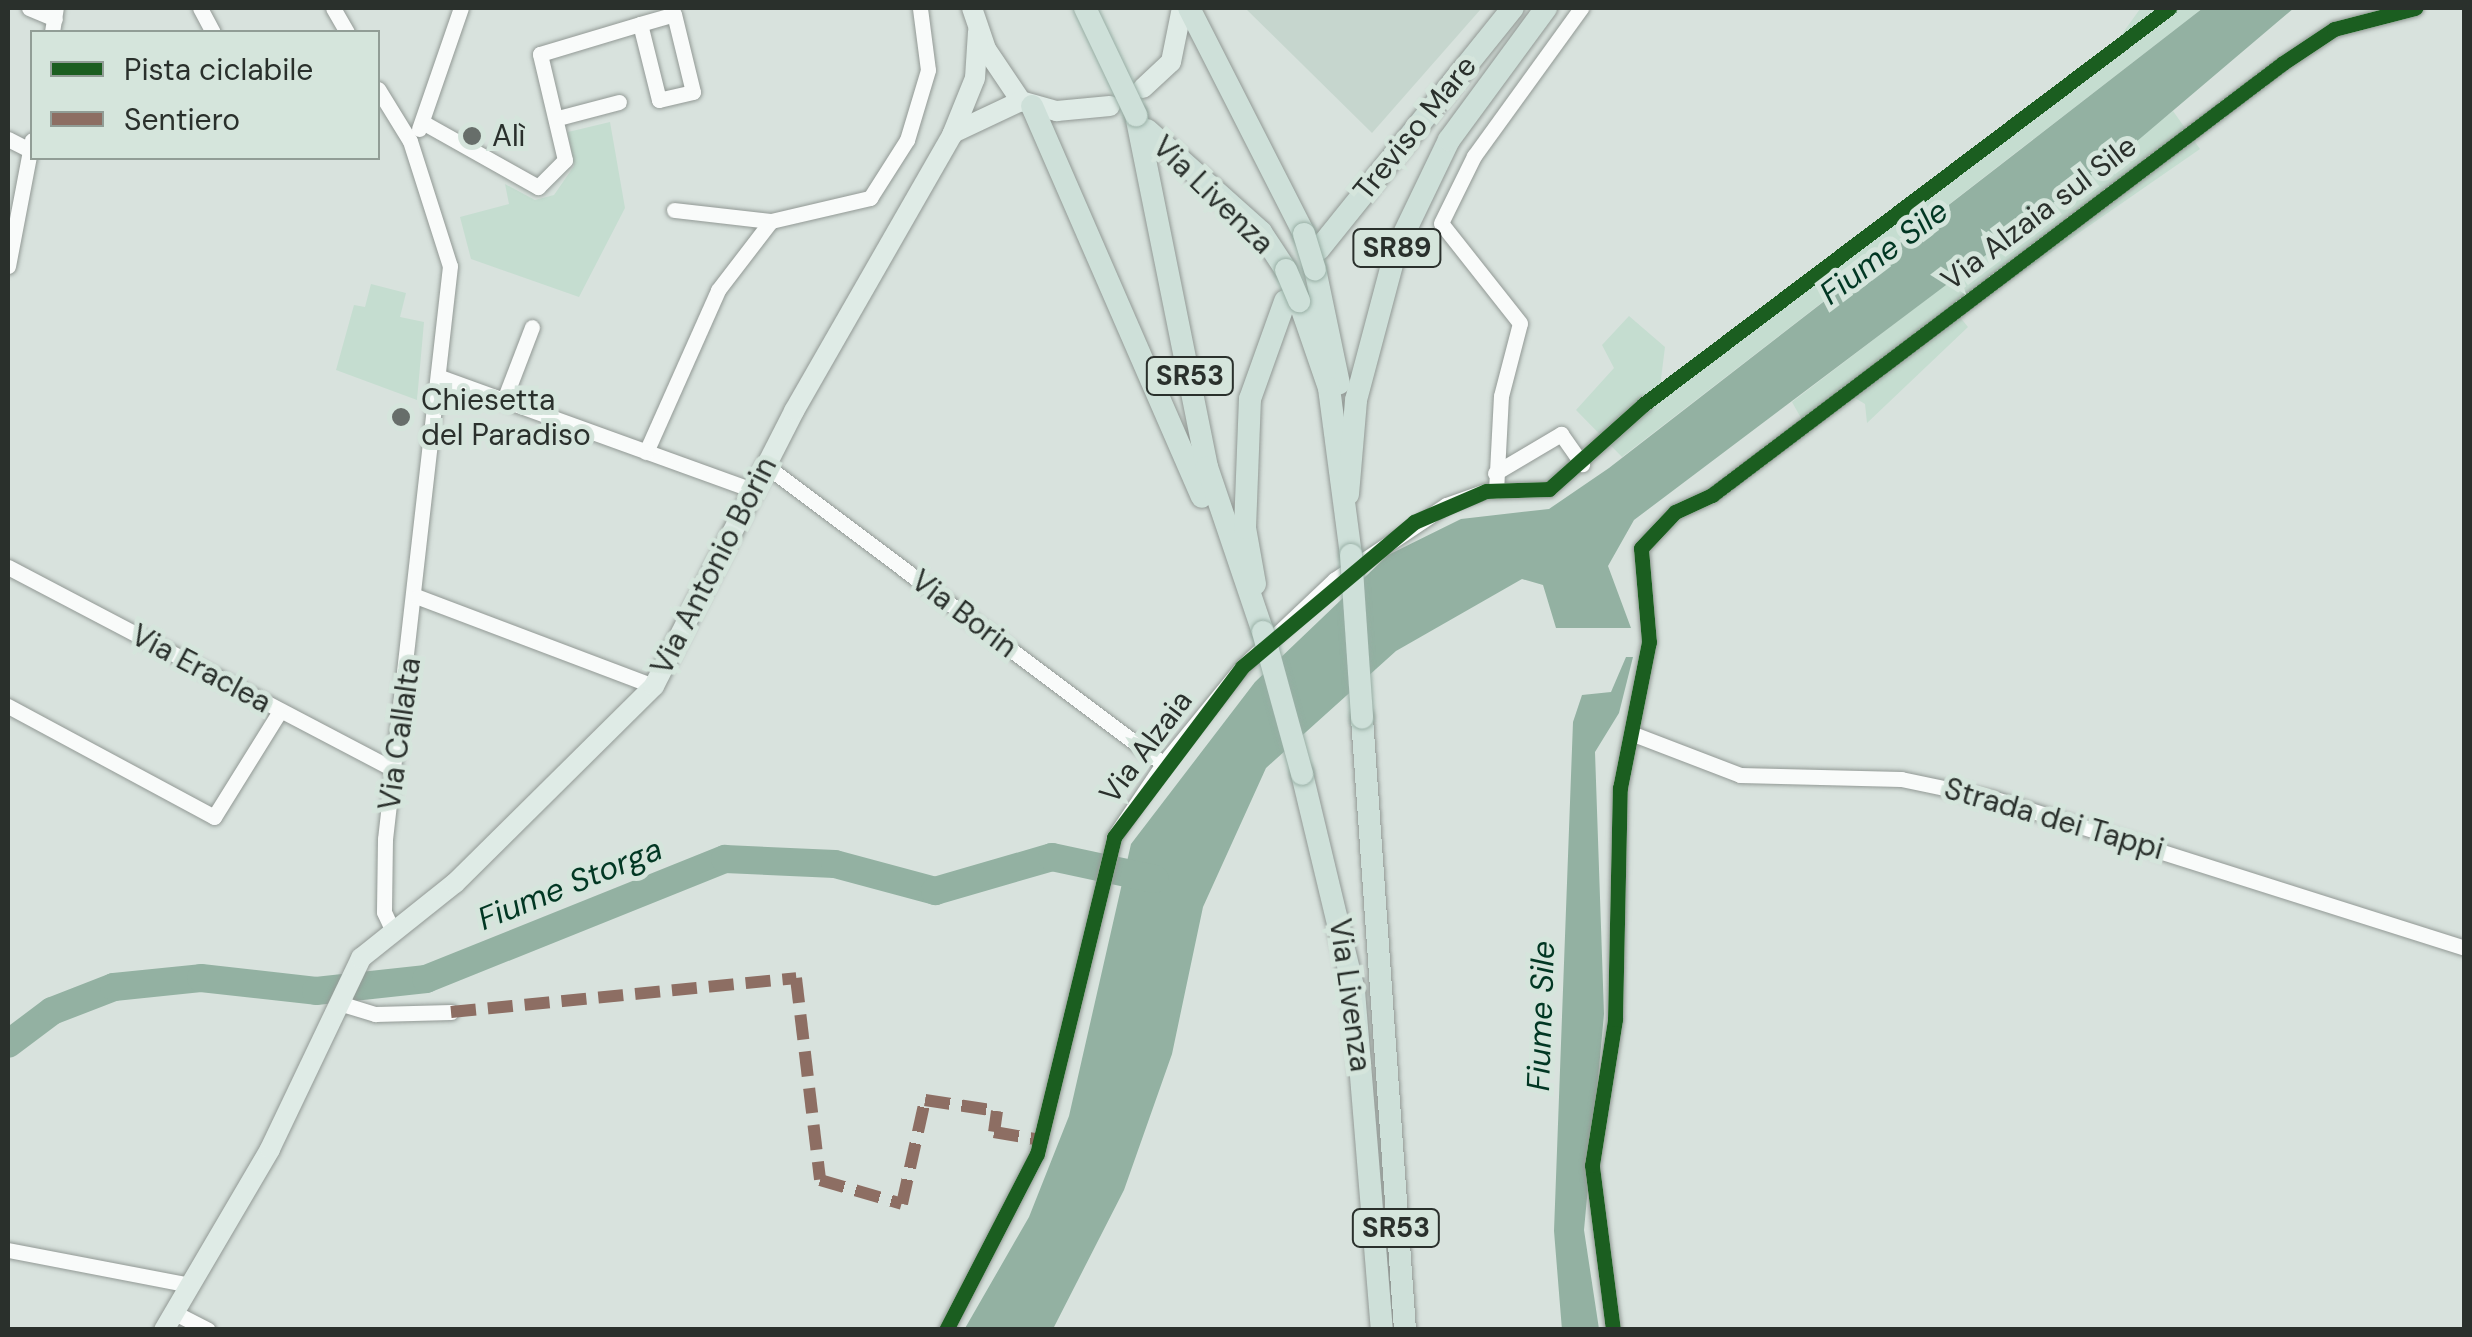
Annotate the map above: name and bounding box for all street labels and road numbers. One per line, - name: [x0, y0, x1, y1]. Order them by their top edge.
- street label: Treviso Mare: [1346, 49, 1484, 207]
- street label: Via Alzaia sul Sile: [1934, 128, 2144, 298]
- street label: Via Livenza: [1145, 129, 1281, 261]
- road number: SR89: [1352, 225, 1442, 271]
- road number: SR53: [1145, 353, 1235, 399]
- street label: Via Antonio Borin: [644, 451, 784, 681]
- street label: Via Borin: [904, 563, 1024, 665]
- street label: Via Eraclea: [125, 617, 277, 721]
- street label: Via Callalta: [371, 655, 429, 813]
- street label: Via Alzaia: [1092, 684, 1200, 810]
- street label: Strada dei Tappi: [1940, 770, 2168, 868]
- street label: Via Livenza: [1321, 916, 1379, 1074]
- road number: SR53: [1351, 1205, 1441, 1251]

